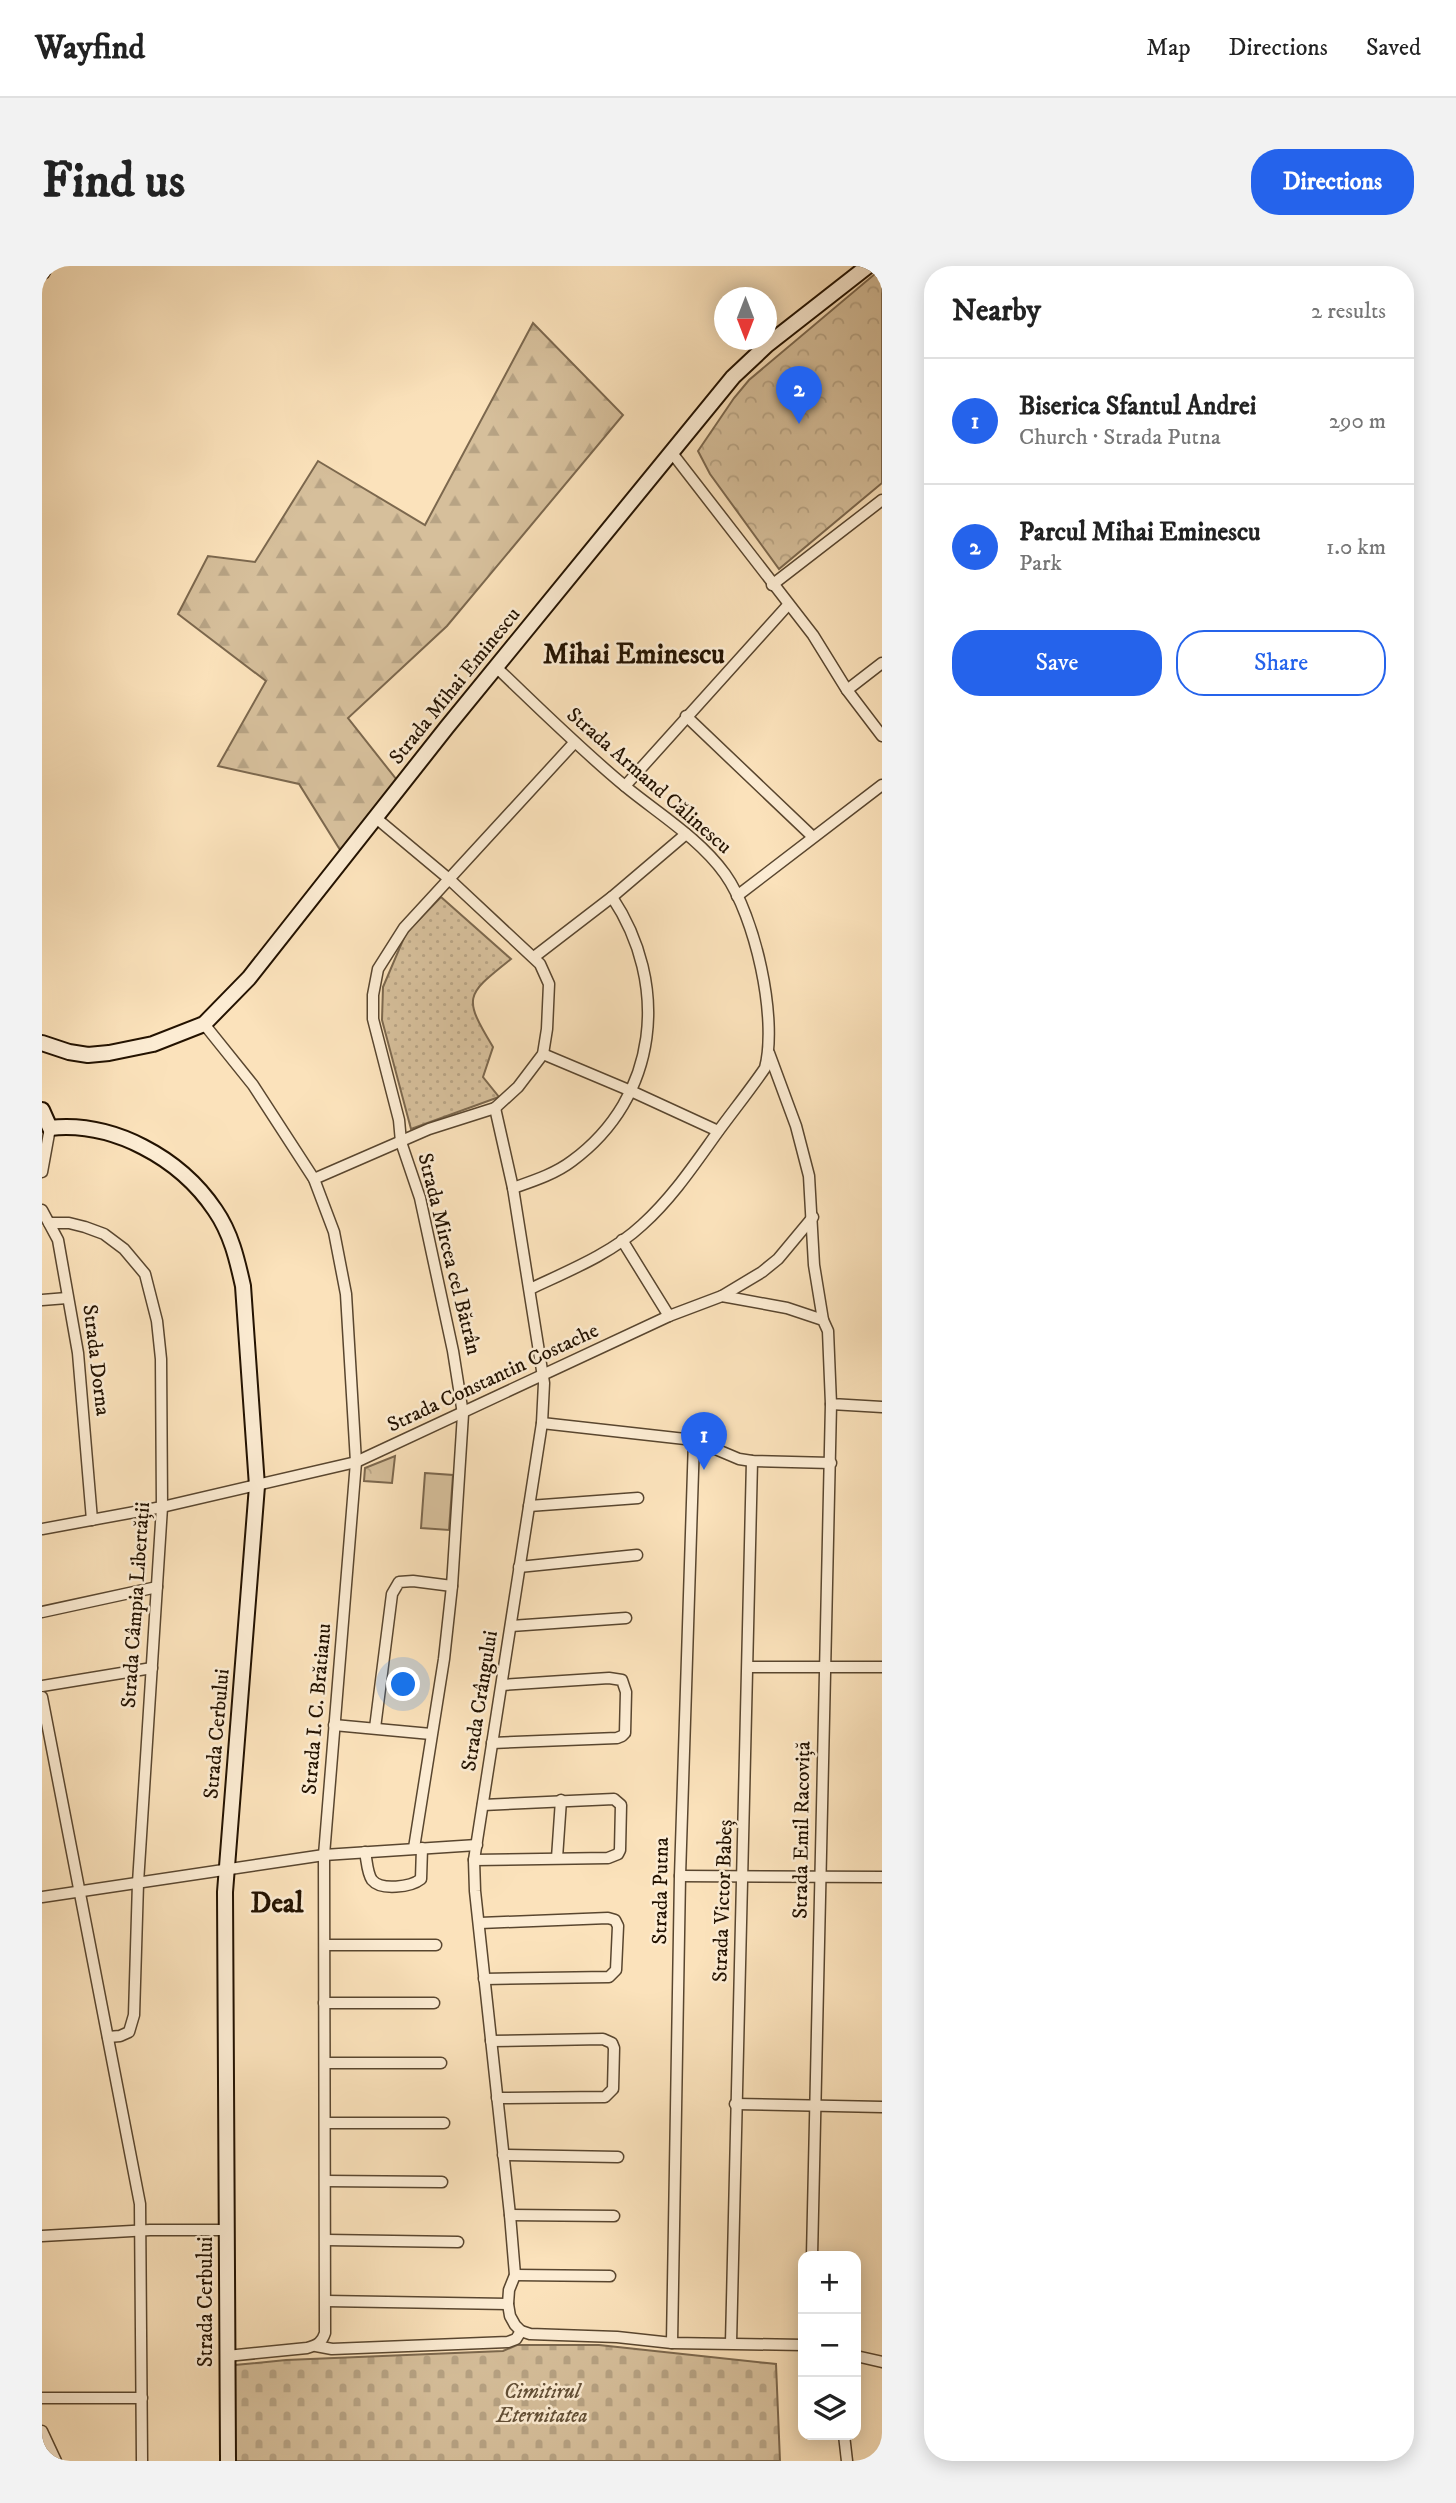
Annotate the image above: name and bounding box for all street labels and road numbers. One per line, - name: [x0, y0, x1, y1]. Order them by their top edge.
- street label: Strada Mihai Eminescu: [384, 602, 526, 770]
- street label: Strada Armand Călinescu: [561, 702, 737, 860]
- street label: Strada Mircea cel Bătrân: [411, 1150, 487, 1358]
- street label: Strada Dorna: [76, 1303, 116, 1417]
- street label: Strada Constantin Costache: [383, 1317, 603, 1438]
- street label: Strada Câmpia Libertății: [116, 1501, 156, 1709]
- street label: Strada I. C. Brătianu: [297, 1622, 337, 1796]
- street label: Strada Crângului: [456, 1629, 504, 1773]
- street label: Strada Cerbului: [198, 1668, 236, 1800]
- street label: Strada Emil Racoviță: [787, 1741, 817, 1919]
- street label: Strada Victor Babeș: [707, 1819, 739, 1983]
- street label: Strada Putna: [647, 1837, 675, 1945]
- street label: Strada Cerbului: [193, 2237, 219, 2367]

